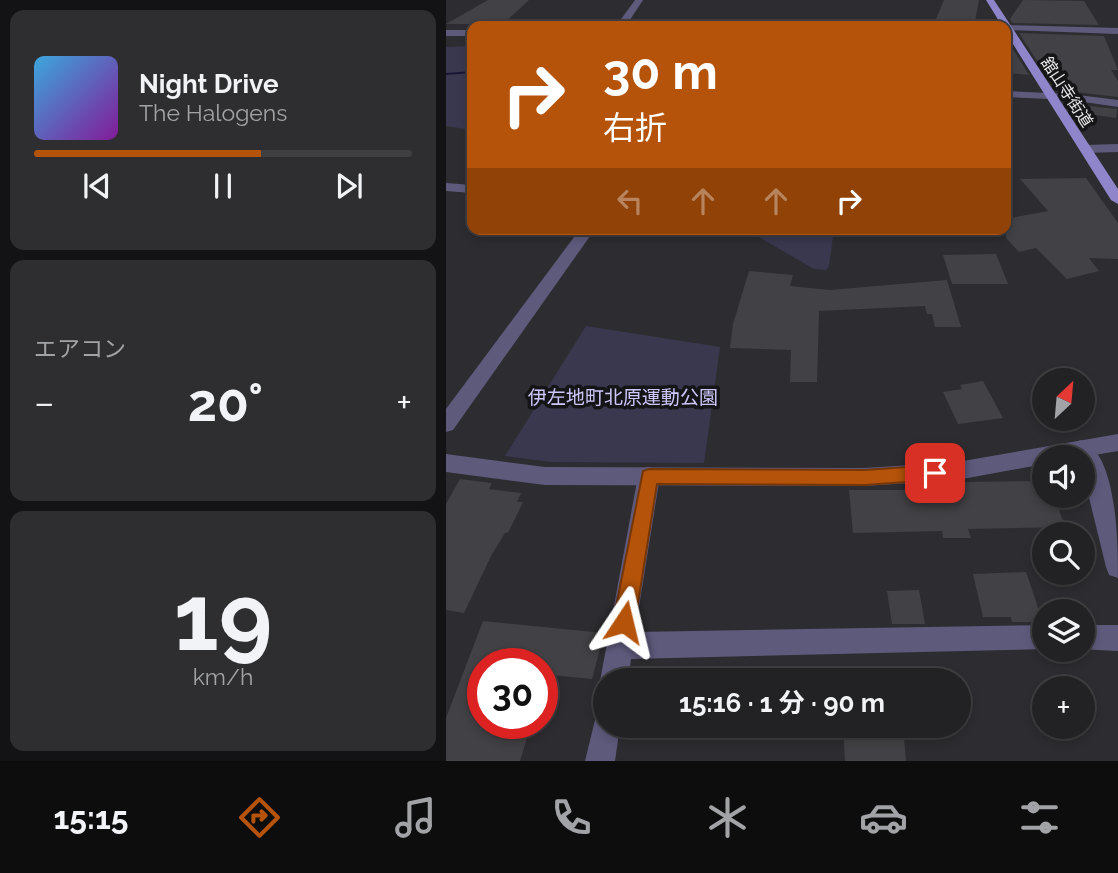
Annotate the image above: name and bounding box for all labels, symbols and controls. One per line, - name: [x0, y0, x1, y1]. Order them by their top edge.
- text: 30 m: [603, 43, 718, 100]
- icon: right: [488, 49, 579, 140]
- street label: 舘山寺街道: [1037, 53, 1097, 131]
- text: Night Drive: [139, 69, 278, 99]
- text: The Halogens: [139, 99, 287, 126]
- text: 右折: [603, 109, 667, 146]
- icon: previous: [78, 167, 116, 205]
- icon: pause: [204, 167, 242, 205]
- icon: next: [330, 167, 368, 205]
- icon: left: [611, 182, 649, 220]
- icon: ahead: [684, 182, 722, 220]
- icon: ahead: [757, 182, 795, 220]
- icon: right: [830, 182, 868, 220]
- text: エアコン: [34, 335, 126, 362]
- north arrow: [1032, 368, 1095, 430]
- map controls: [1032, 368, 1095, 739]
- text: 20°: [188, 372, 263, 433]
- text: −: [34, 380, 54, 425]
- text: +: [396, 380, 412, 425]
- park label: 伊左地町北原運動公園: [528, 386, 718, 408]
- pin: [905, 443, 965, 503]
- button: sound: [1032, 445, 1095, 508]
- icon: arrive: [916, 454, 954, 492]
- button: search: [1032, 522, 1095, 585]
- text: 19: [174, 564, 272, 671]
- position arrow: [587, 585, 661, 659]
- button: layers: [1032, 599, 1095, 662]
- speed limit sign: 30: [467, 648, 558, 739]
- text: km/h: [193, 663, 253, 690]
- button: +: [1032, 676, 1095, 739]
- text: 15:16 · 1 分 · 90 m: [679, 688, 885, 718]
- icon: directions: [235, 793, 284, 842]
- icon: music: [391, 793, 440, 842]
- icon: phone: [547, 793, 596, 842]
- icon: climate: [703, 793, 752, 842]
- icon: car: [859, 793, 908, 842]
- icon: filters: [1015, 793, 1064, 842]
- text: 15:15: [54, 799, 128, 836]

